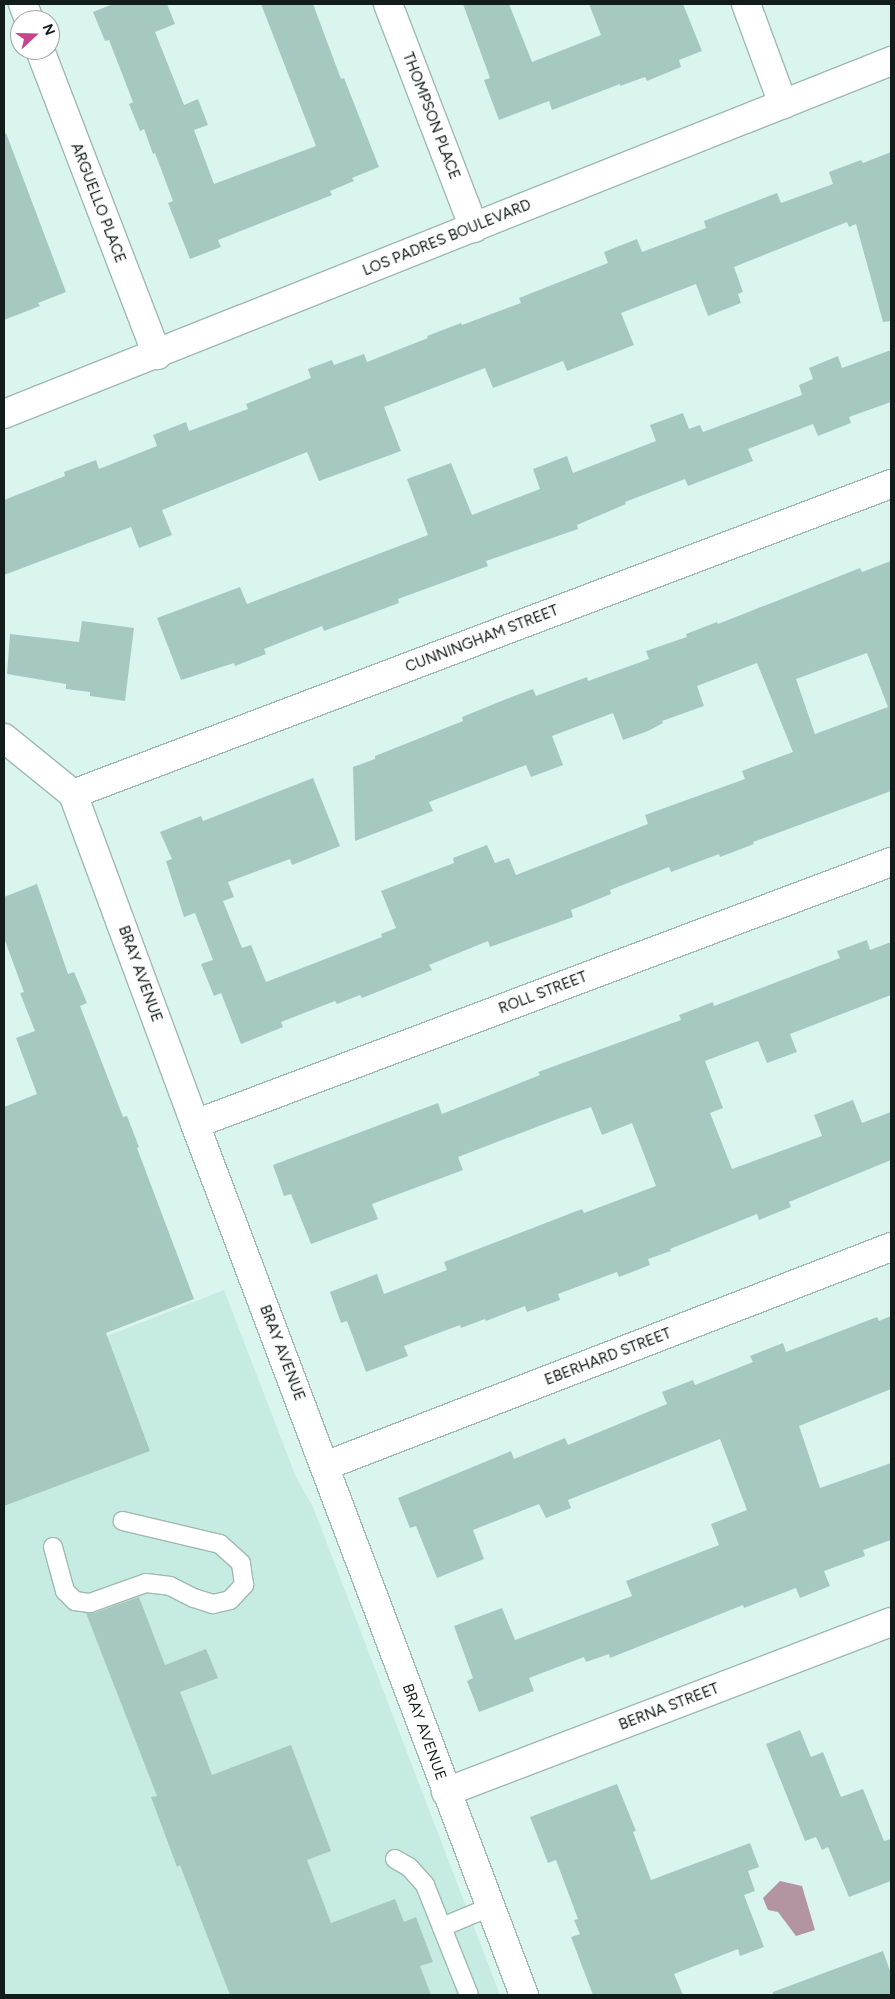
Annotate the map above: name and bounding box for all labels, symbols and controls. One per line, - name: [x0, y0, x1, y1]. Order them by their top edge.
- north arrow: [10, 10, 60, 60]
- text: N: [39, 22, 58, 38]
- street label: THOMPSON PLACE: [398, 50, 464, 182]
- street label: ARGUELLO PLACE: [67, 140, 129, 266]
- street label: LOS PADRES BOULEVARD: [360, 196, 534, 280]
- street label: CUNNINGHAM STREET: [403, 601, 561, 677]
- street label: BRAY AVENUE: [114, 923, 166, 1025]
- street label: ROLL STREET: [496, 968, 590, 1018]
- street label: BRAY AVENUE: [255, 1303, 309, 1403]
- street label: EBERHARD STREET: [542, 1325, 674, 1389]
- street label: BERNA STREET: [616, 1680, 722, 1734]
- street label: BRAY AVENUE: [398, 1681, 450, 1783]

